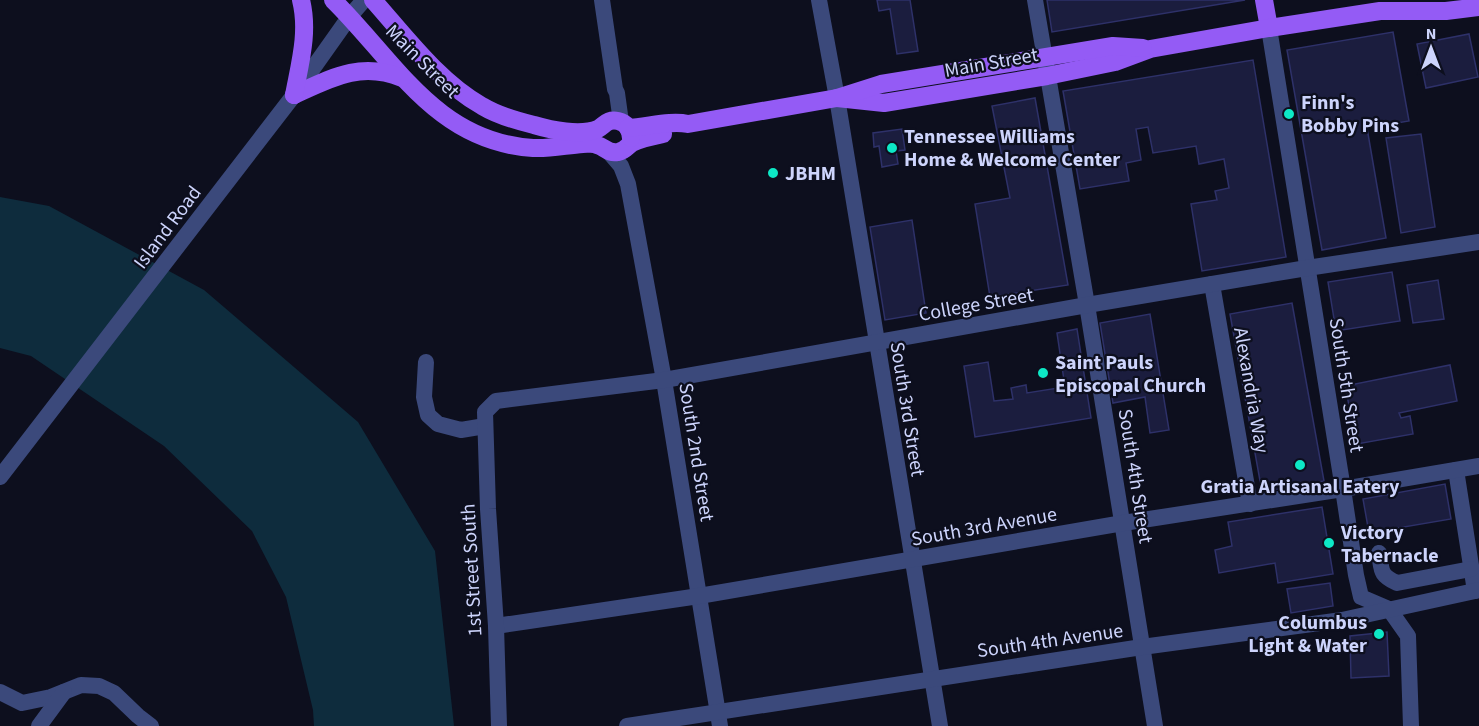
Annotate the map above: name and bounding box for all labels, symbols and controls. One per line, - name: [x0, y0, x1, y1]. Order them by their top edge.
- street label: Main Street: [379, 18, 466, 105]
- north arrow: [1401, 18, 1461, 78]
- text: N: [1426, 23, 1436, 45]
- street label: Main Street: [942, 41, 1040, 85]
- place label: Finn's Bobby Pins: [1301, 89, 1399, 140]
- marker: Finn's Bobby Pins: [1282, 107, 1296, 121]
- place label: Tennessee Williams Home & Welcome Center: [904, 123, 1120, 174]
- marker: Tennessee Williams Home & Welcome Center: [885, 141, 899, 155]
- place label: JBHM: [785, 160, 836, 188]
- marker: JBHM: [766, 166, 780, 180]
- street label: Island Road: [127, 180, 208, 275]
- street label: College Street: [917, 281, 1036, 329]
- street label: South 5th Street: [1322, 316, 1370, 455]
- street label: Alexandria Way: [1226, 325, 1276, 456]
- street label: South 3rd Street: [883, 340, 932, 479]
- place label: Saint Pauls Episcopal Church: [1055, 349, 1206, 400]
- marker: Saint Pauls Episcopal Church: [1036, 366, 1050, 380]
- street label: South 2nd Street: [671, 381, 721, 524]
- street label: South 4th Street: [1111, 407, 1159, 546]
- marker: Gratia Artisanal Eatery: [1293, 458, 1307, 472]
- place label: Gratia Artisanal Eatery: [1200, 473, 1400, 501]
- street label: South 3rd Avenue: [909, 500, 1059, 554]
- street label: 1st Street South: [455, 503, 489, 637]
- place label: Victory Tabernacle: [1340, 519, 1439, 570]
- marker: Victory Tabernacle: [1322, 536, 1336, 550]
- place label: Columbus Light & Water: [1248, 609, 1367, 660]
- street label: South 4th Avenue: [975, 617, 1125, 665]
- marker: Columbus Light & Water: [1372, 627, 1386, 641]

